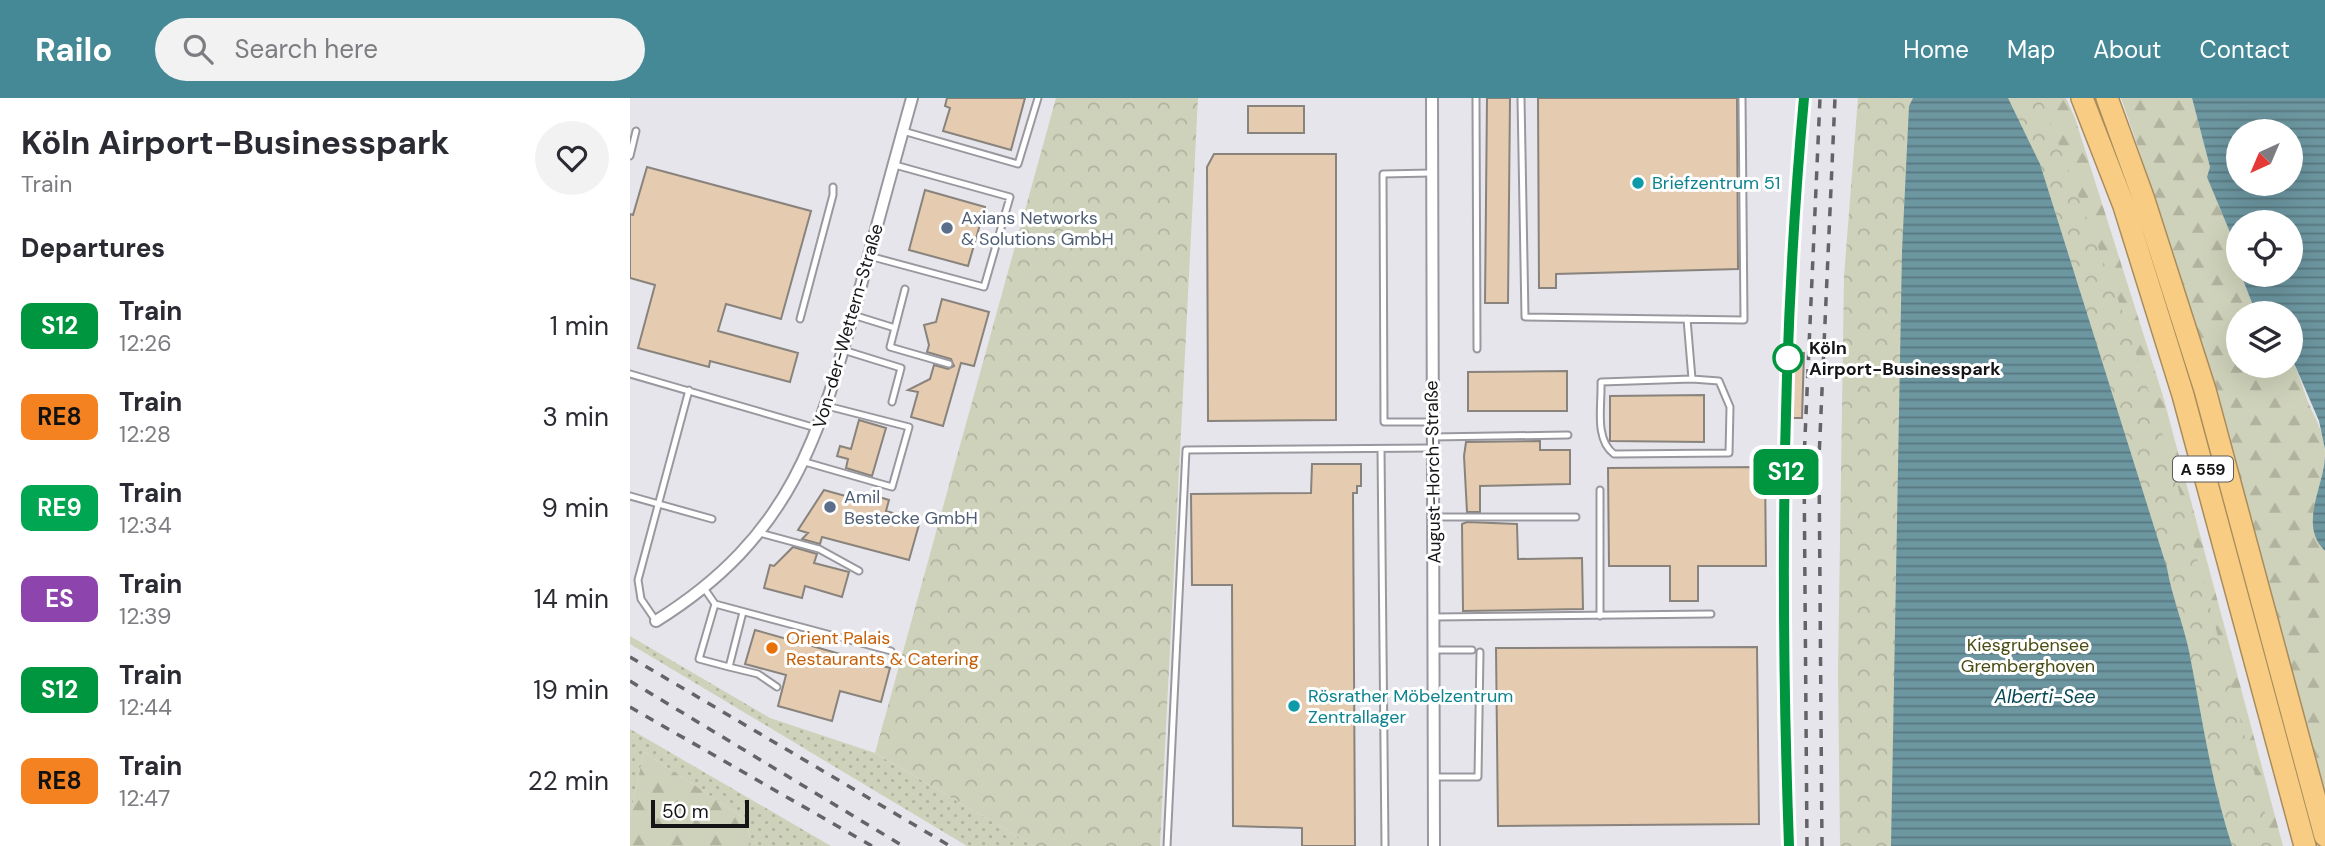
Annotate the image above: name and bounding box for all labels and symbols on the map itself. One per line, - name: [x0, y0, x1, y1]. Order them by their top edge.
- north arrow: [2226, 119, 2303, 196]
- place label: Briefzentrum 51: [1652, 171, 1780, 195]
- marker: Briefzentrum 51: [1630, 175, 1646, 191]
- place label: Axians Networks & Solutions GmbH: [961, 206, 1114, 251]
- marker: Axians Networks & Solutions GmbH: [939, 220, 955, 236]
- street label: Von-der-Wettern-Straße: [807, 221, 889, 431]
- place label: Köln Airport-Businesspark: [1809, 336, 2001, 381]
- marker: Köln Airport-Businesspark: [1773, 343, 1803, 373]
- street label: August-Horch-Straße: [1419, 380, 1447, 564]
- line badge: S12: [1746, 449, 1826, 495]
- road number: A 559: [2173, 456, 2233, 482]
- place label: Amil Bestecke GmbH: [844, 485, 978, 530]
- marker: Amil Bestecke GmbH: [822, 499, 838, 515]
- place label: Orient Palais Restaurants & Catering: [786, 626, 979, 671]
- park label: Kiesgrubensee Gremberghoven: [1961, 633, 2095, 678]
- marker: Orient Palais Restaurants & Catering: [764, 640, 780, 656]
- place label: Rösrather Möbelzentrum Zentrallager: [1308, 684, 1513, 729]
- water label: Alberti-See: [1994, 684, 2096, 709]
- marker: Rösrather Möbelzentrum Zentrallager: [1286, 698, 1302, 714]
- scale bar: [651, 797, 749, 829]

